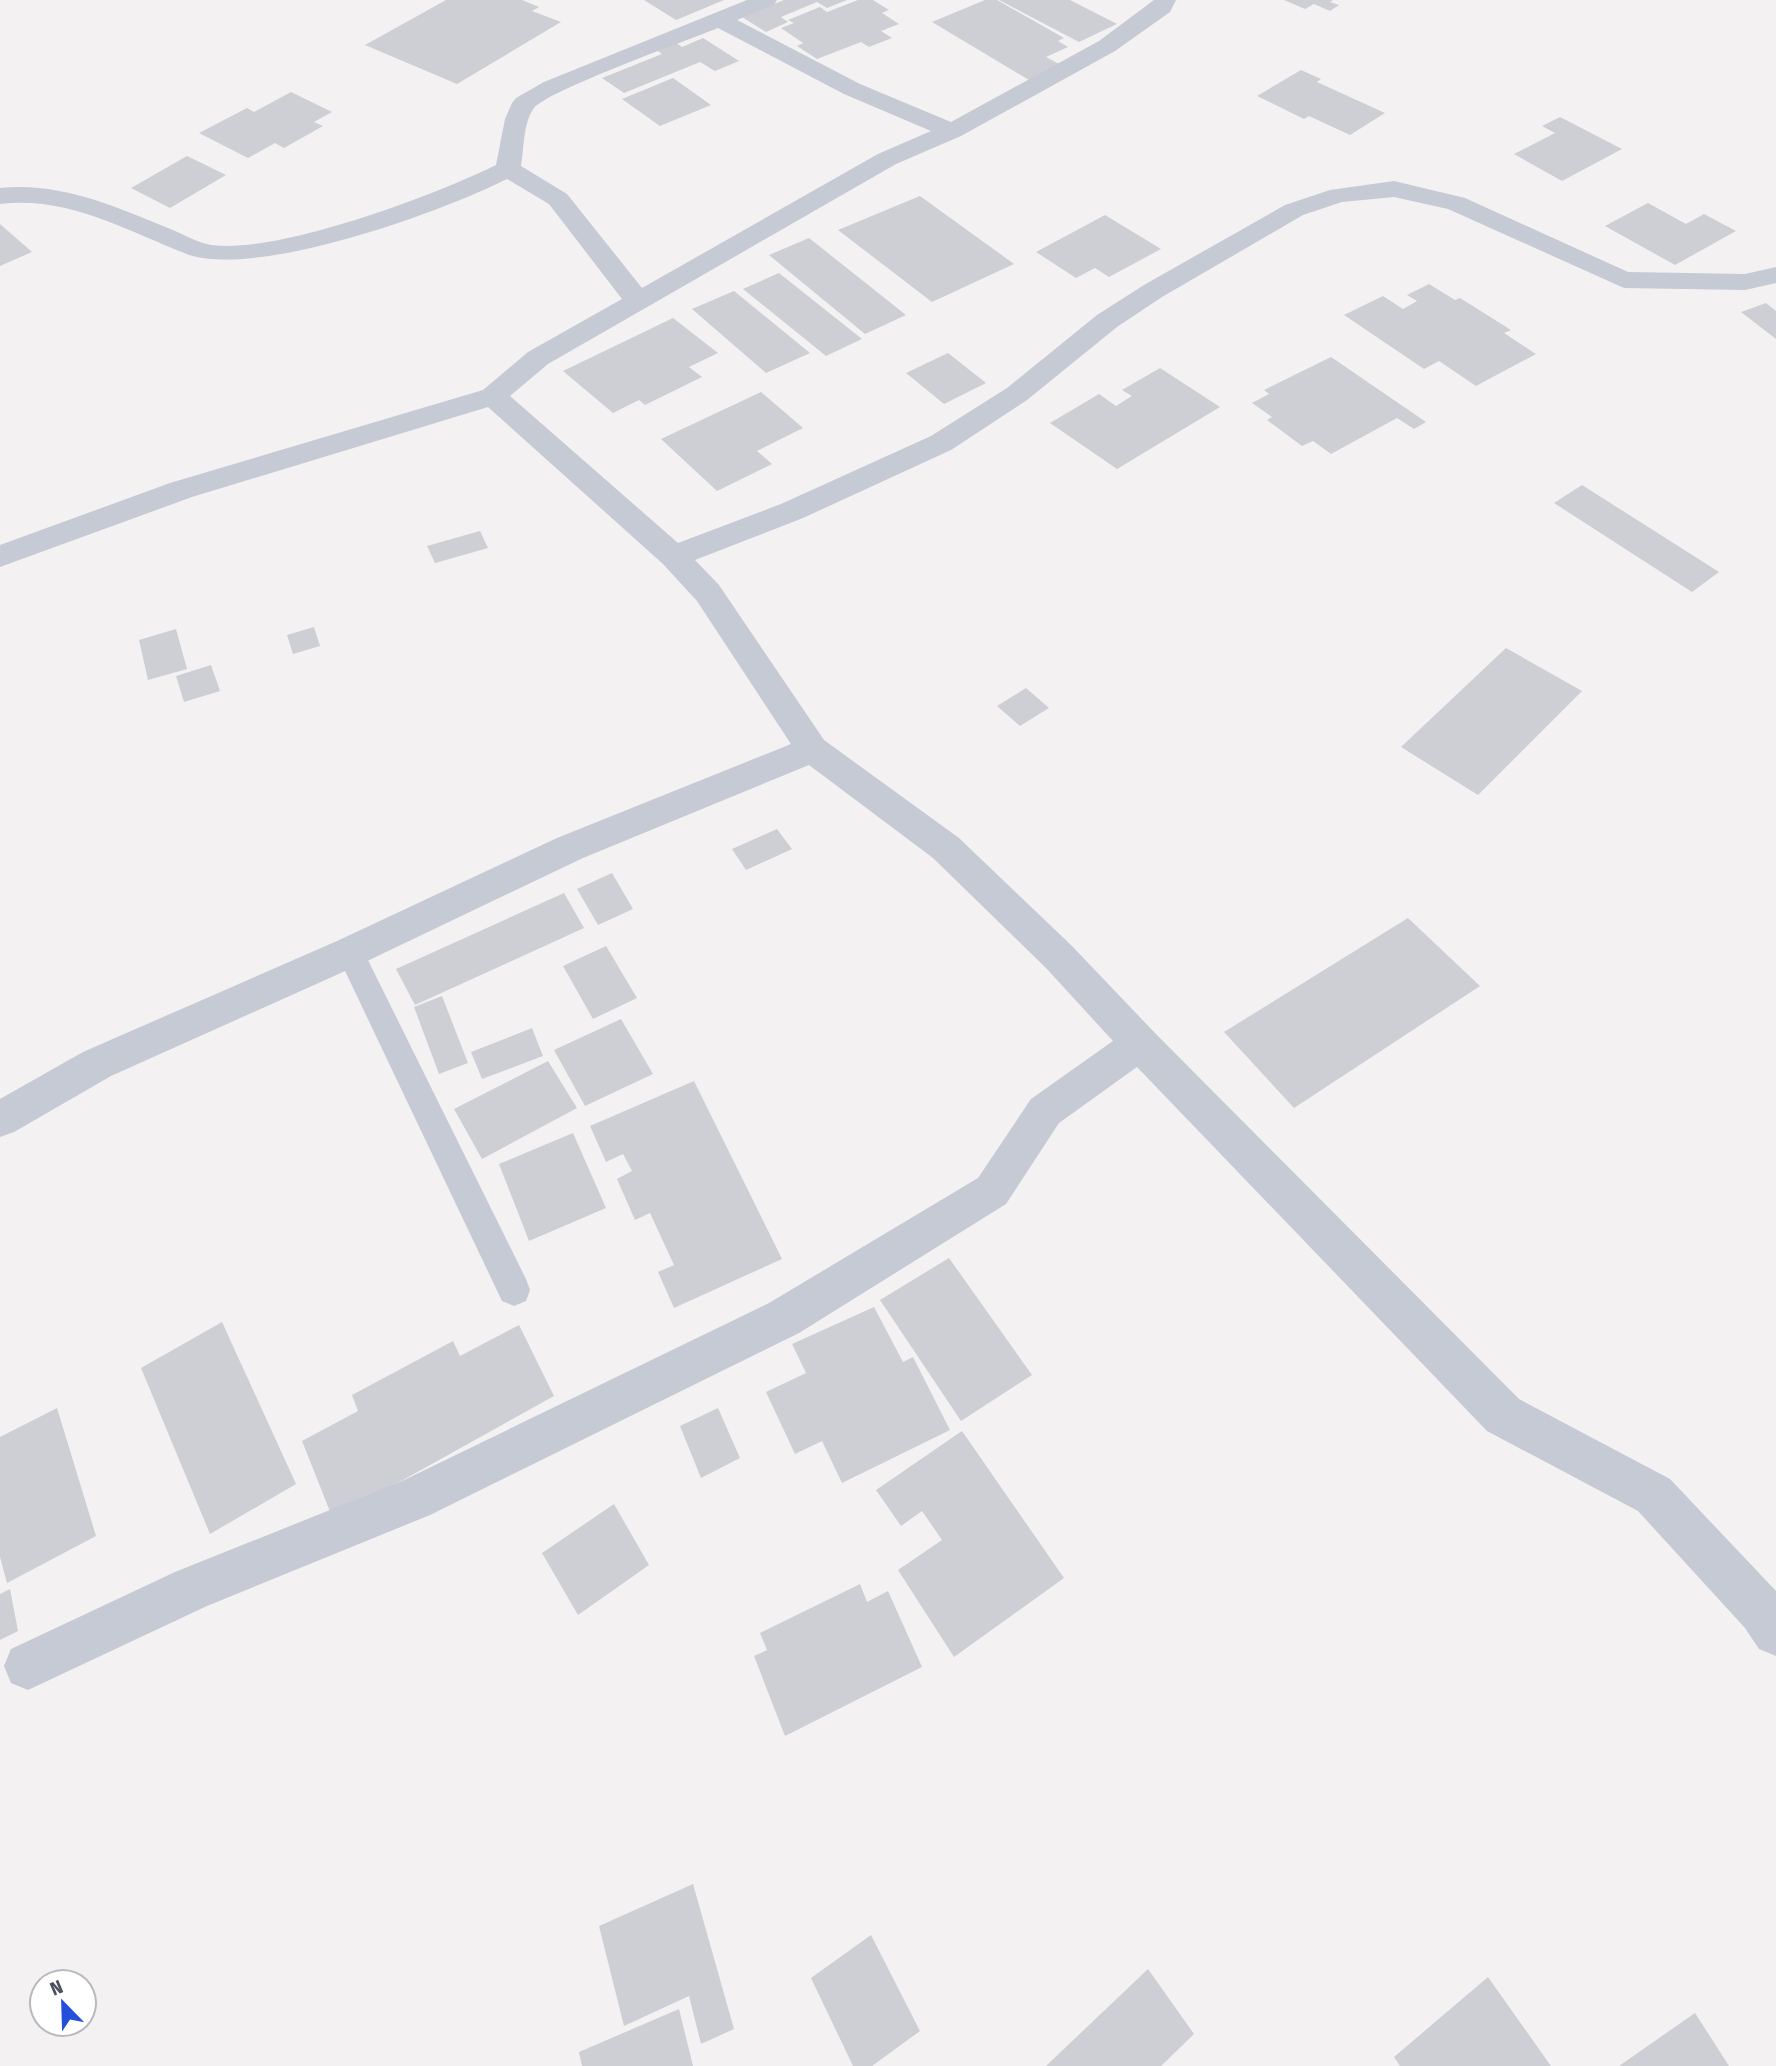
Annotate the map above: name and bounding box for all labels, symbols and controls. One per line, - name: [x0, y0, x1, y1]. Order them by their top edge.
- north arrow: [28, 1968, 98, 2038]
- text: N: [47, 1975, 66, 2001]

